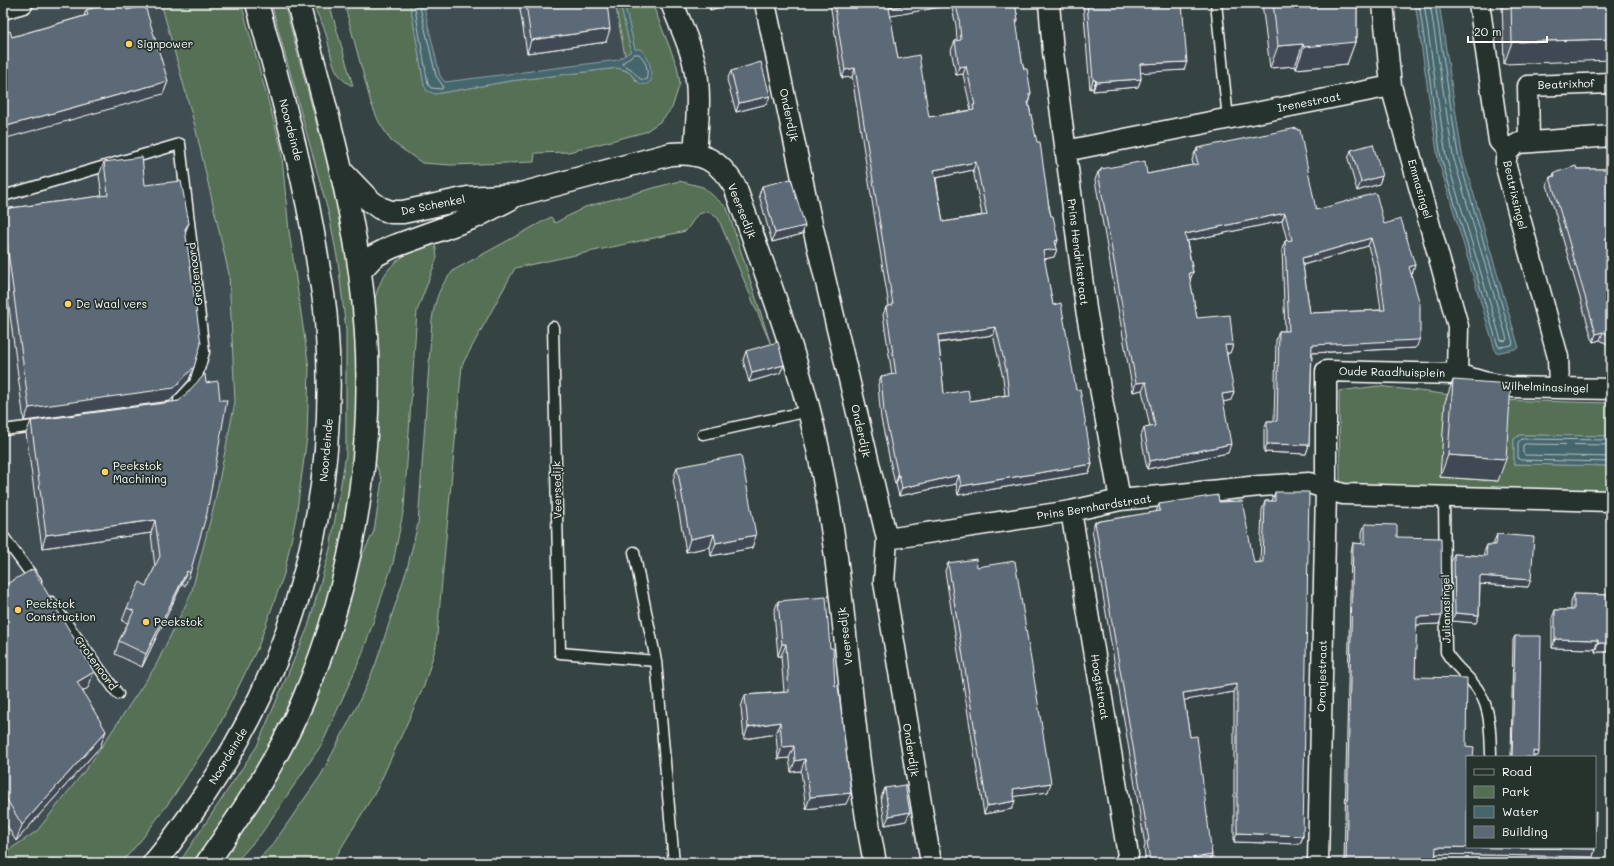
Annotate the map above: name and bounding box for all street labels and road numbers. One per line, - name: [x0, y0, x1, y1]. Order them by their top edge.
- street label: Beatrixhof: [1537, 75, 1595, 92]
- street label: Onderdijk: [777, 87, 802, 143]
- street label: Irenestraat: [1276, 88, 1342, 115]
- street label: Noordeinde: [276, 97, 307, 163]
- street label: Emmasingel: [1405, 157, 1436, 220]
- street label: Beatrixsingel: [1500, 159, 1531, 231]
- street label: Veersedijk: [725, 181, 760, 241]
- street label: De Schenkel: [400, 191, 466, 218]
- street label: Prins Hendrikstraat: [1065, 198, 1092, 306]
- street label: Grotenoord: [183, 242, 206, 306]
- street label: Oude Raadhuisplein: [1339, 363, 1445, 380]
- street label: Wilhelminasingel: [1501, 377, 1589, 396]
- street label: Onderdijk: [848, 403, 875, 459]
- street label: Noordeinde: [315, 417, 336, 482]
- street label: Veersedijk: [548, 461, 565, 519]
- street label: Prins Bernhardstraat: [1036, 490, 1152, 523]
- street label: Julianasingel: [1437, 575, 1454, 644]
- street label: Veersedijk: [833, 606, 855, 666]
- street label: Grotenoord: [72, 633, 121, 693]
- street label: Oranjestraat: [1313, 640, 1330, 712]
- street label: Hoogtstraat: [1088, 653, 1113, 721]
- street label: Onderdijk: [900, 722, 923, 778]
- street label: Noordeinde: [205, 724, 251, 787]

